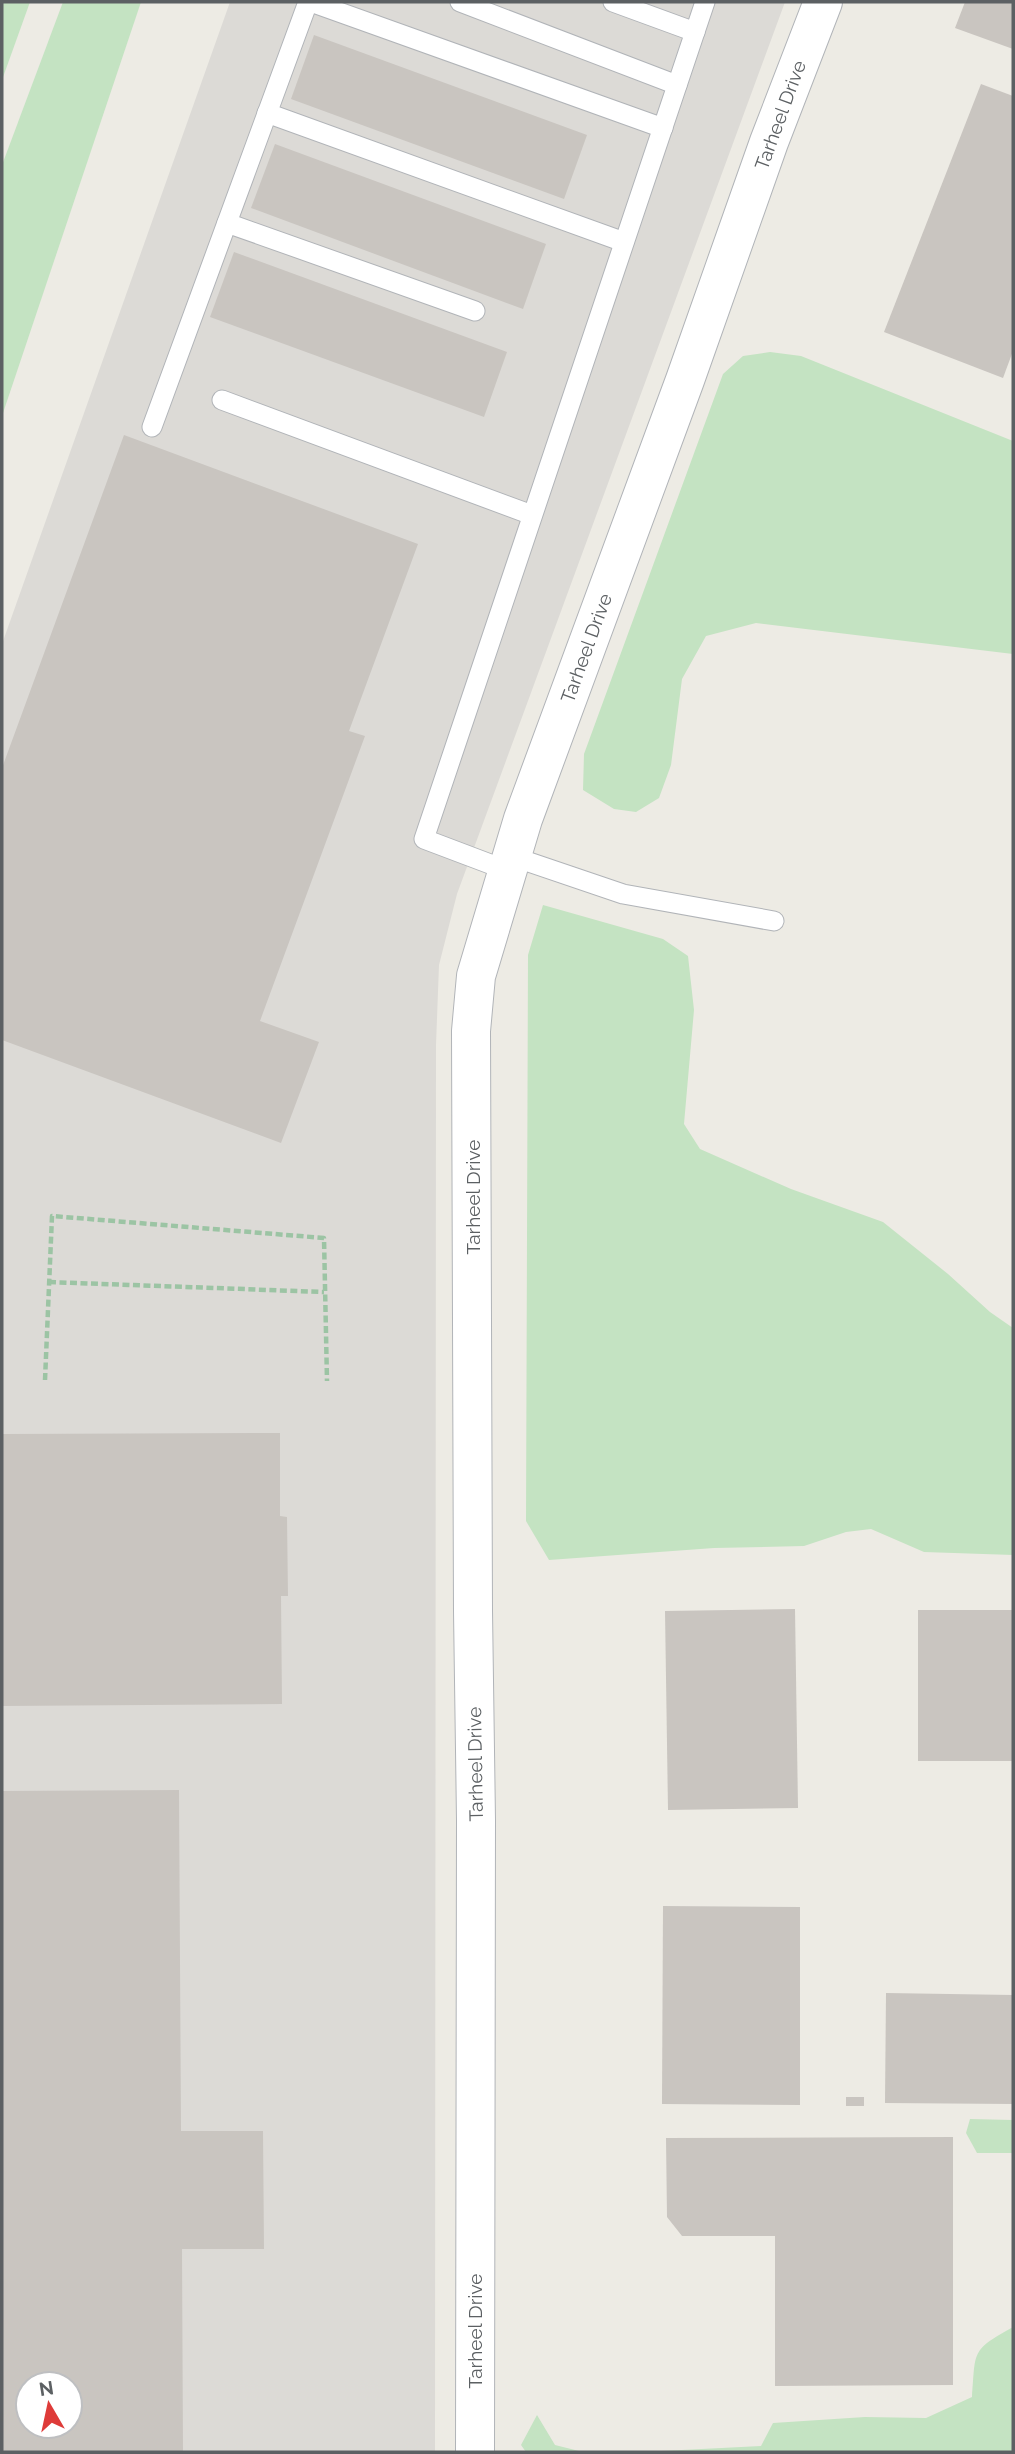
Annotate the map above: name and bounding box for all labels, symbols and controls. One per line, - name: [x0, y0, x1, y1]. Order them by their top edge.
- street label: Tarheel Drive: [750, 57, 810, 173]
- street label: Tarheel Drive: [556, 590, 616, 706]
- street label: Tarheel Drive: [462, 1140, 484, 1254]
- street label: Tarheel Drive: [463, 1706, 487, 1822]
- street label: Tarheel Drive: [464, 2274, 486, 2388]
- north arrow: [14, 2370, 84, 2440]
- text: N: [37, 2376, 55, 2400]

